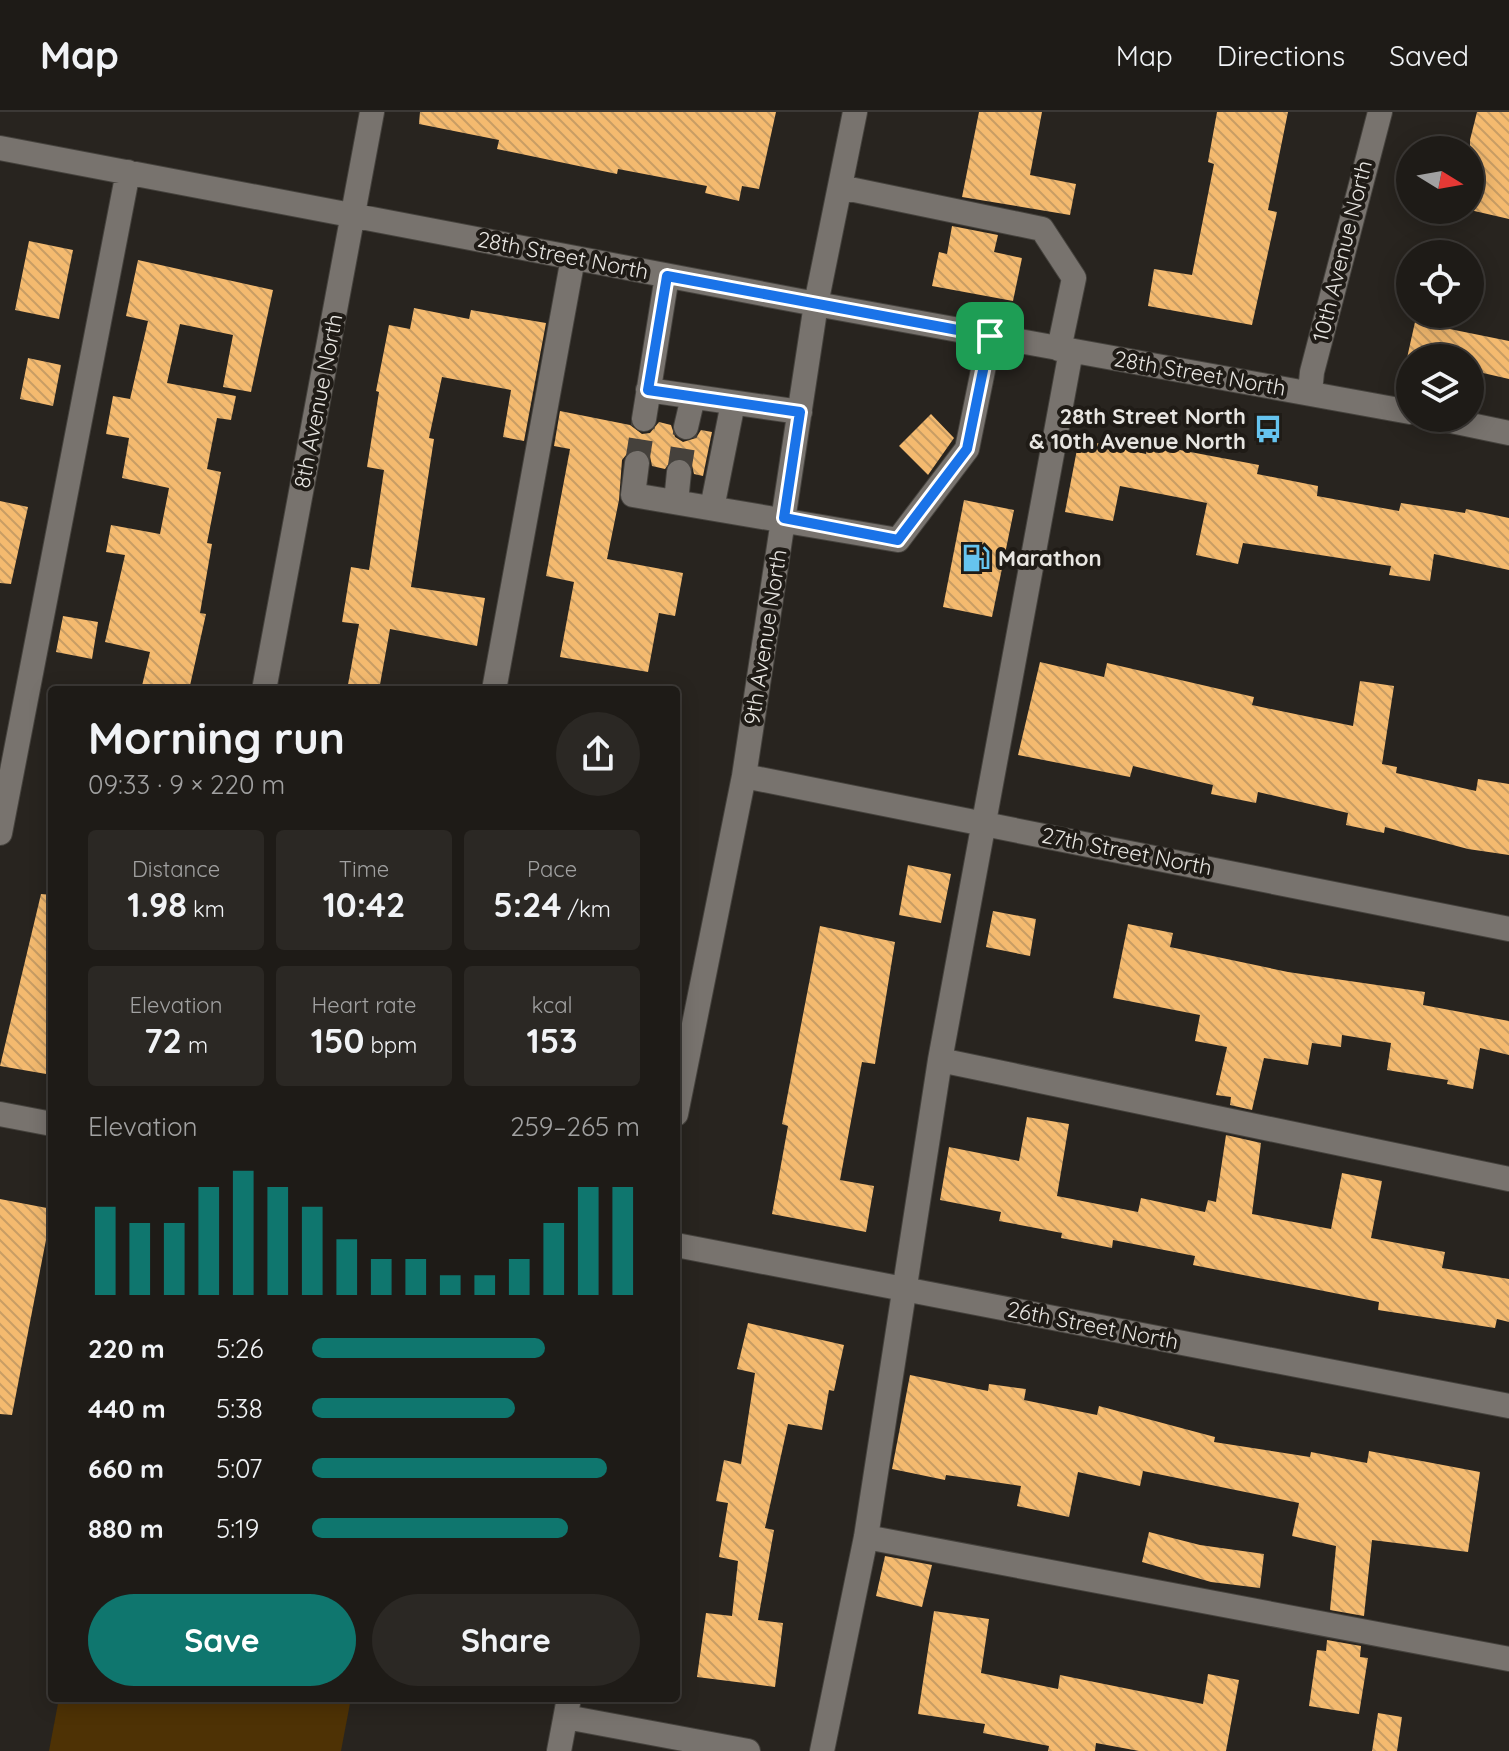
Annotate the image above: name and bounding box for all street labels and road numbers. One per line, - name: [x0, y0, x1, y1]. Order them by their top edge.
- street label: 10th Avenue North: [1306, 157, 1378, 345]
- street label: 28th Street North: [475, 225, 651, 285]
- street label: 8th Avenue North: [287, 312, 349, 490]
- street label: 28th Street North: [1112, 344, 1288, 402]
- street label: 9th Avenue North: [737, 547, 793, 727]
- street label: 27th Street North: [1039, 821, 1215, 881]
- street label: 26th Street North: [1005, 1295, 1181, 1355]

